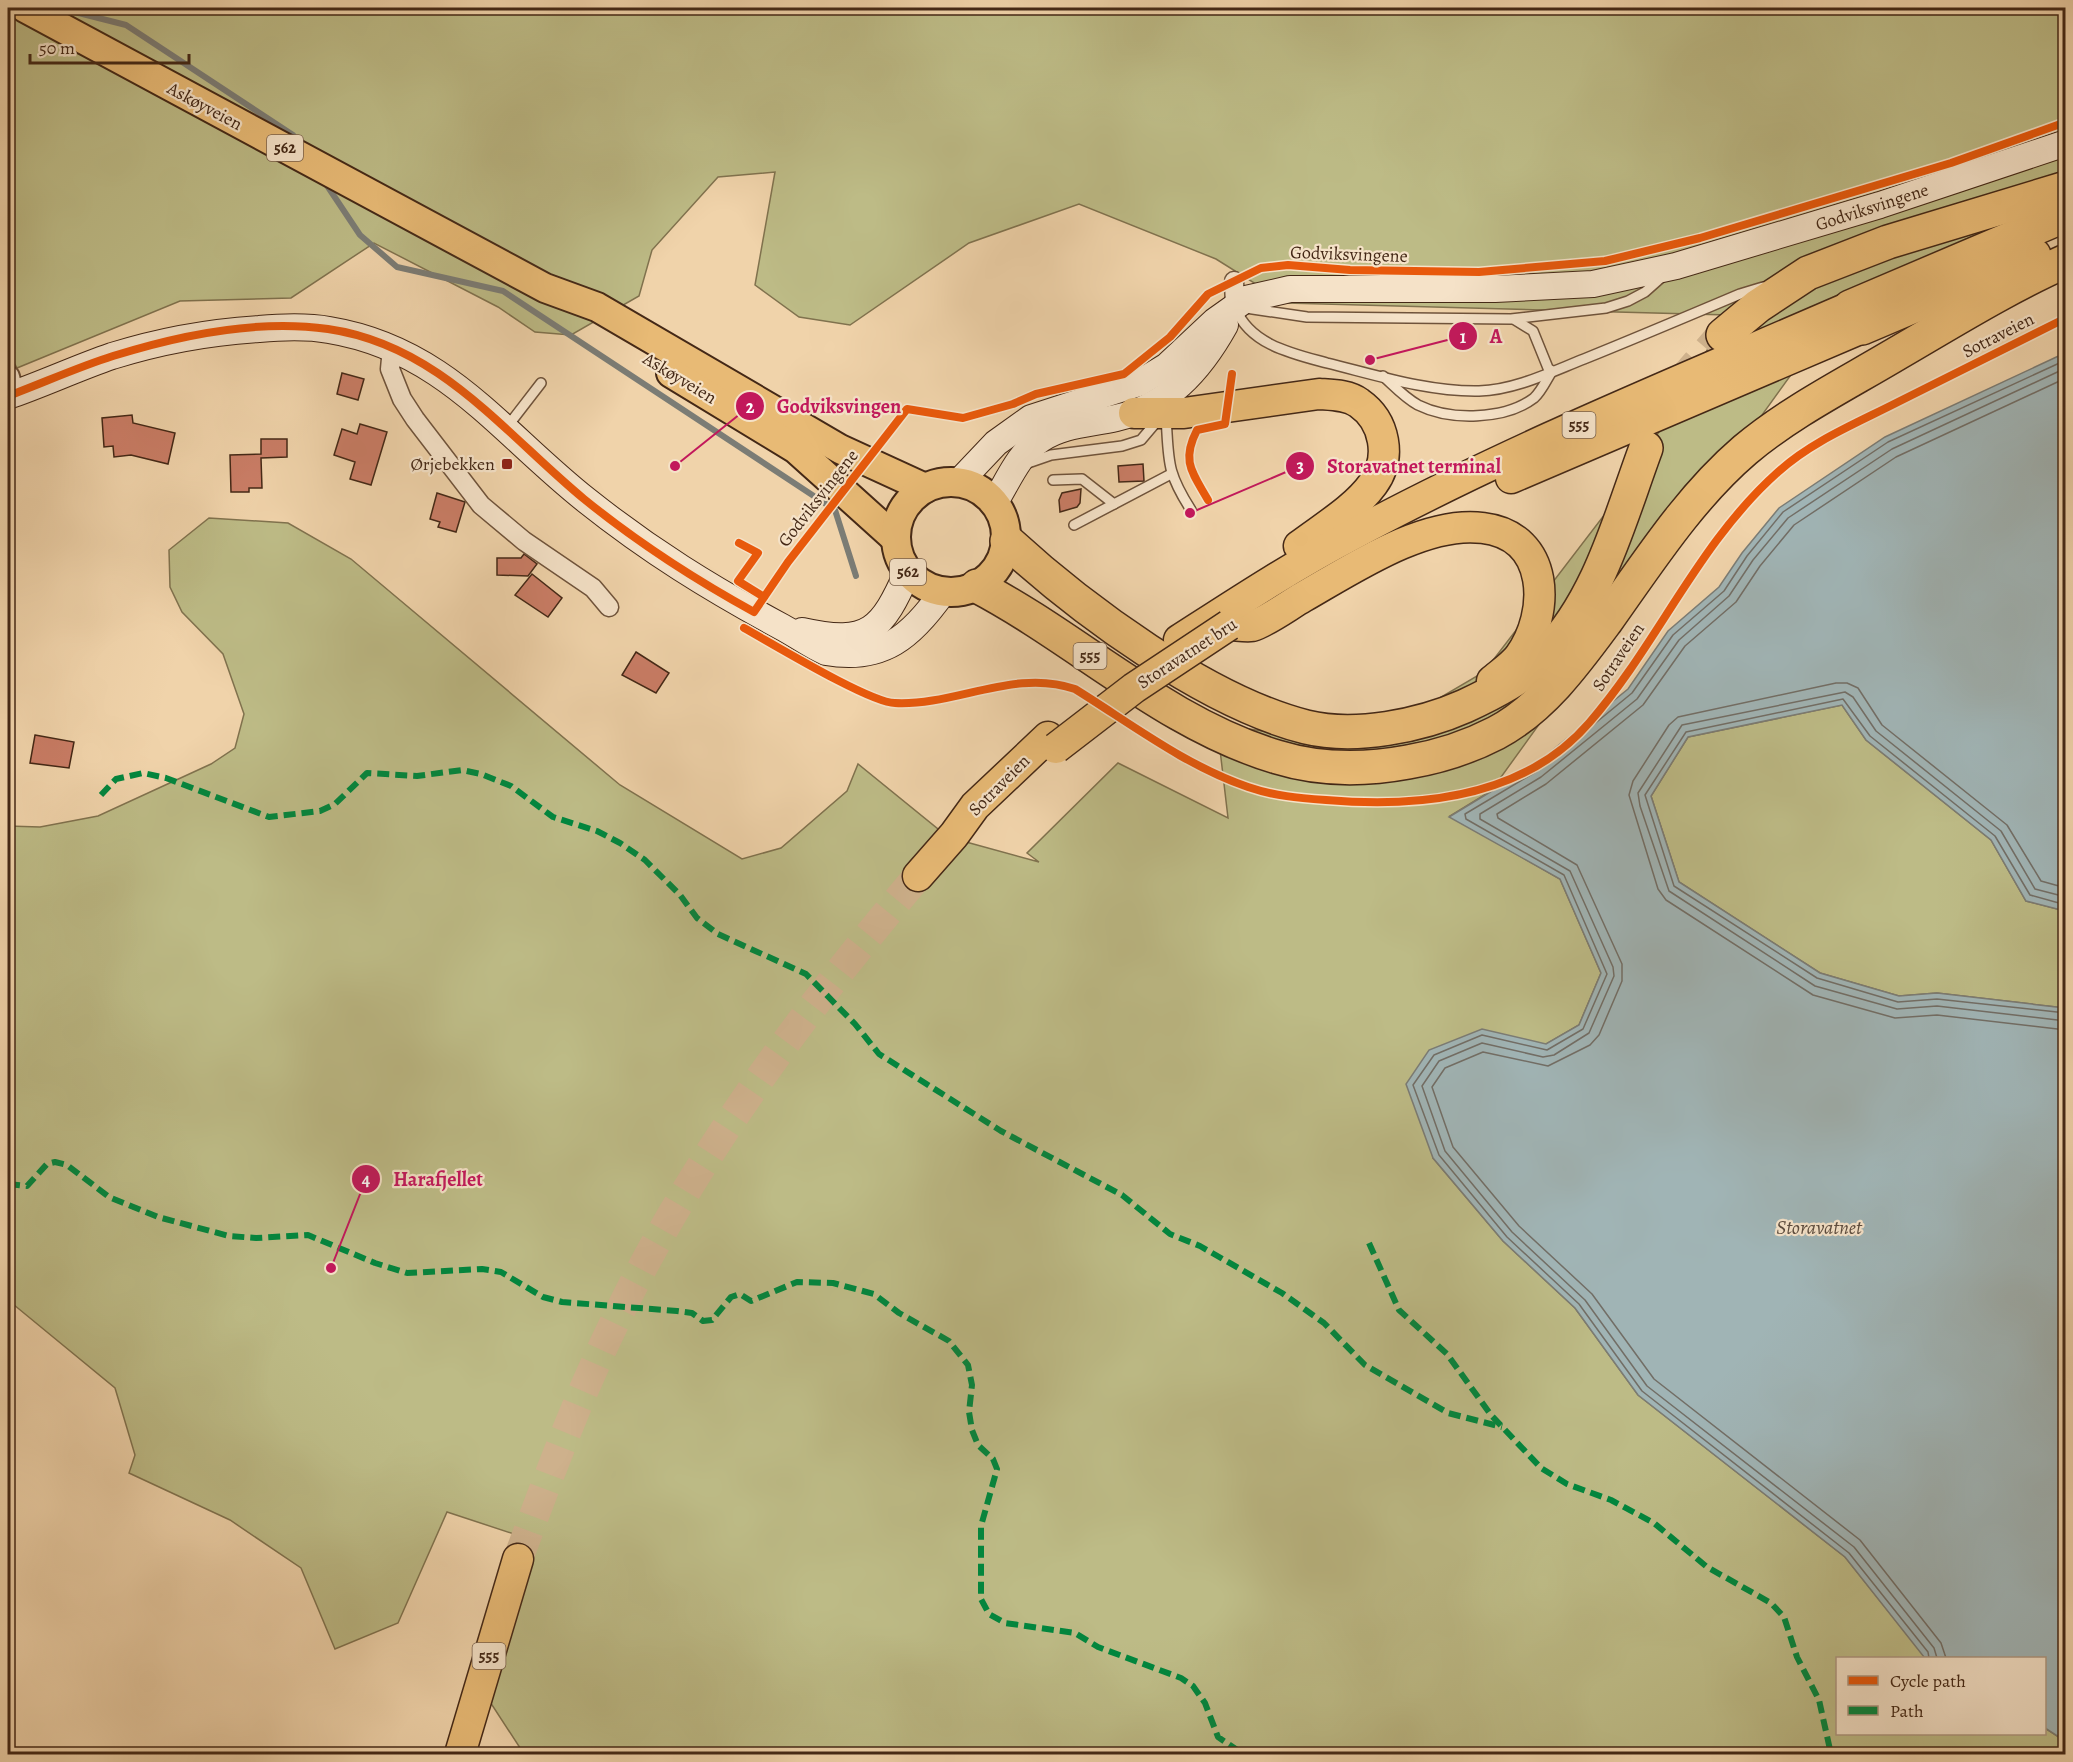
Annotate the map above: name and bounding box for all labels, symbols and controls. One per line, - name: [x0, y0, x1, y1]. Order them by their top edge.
- scale bar: [30, 27, 189, 65]
- text: 50 m: [39, 36, 75, 60]
- street label: Askøyveien: [162, 76, 247, 136]
- road number: 562: [267, 135, 303, 161]
- street label: Godviksvingene: [1812, 177, 1932, 237]
- street label: Godviksvingene: [1290, 240, 1408, 268]
- street label: Sotraveien: [1958, 307, 2038, 363]
- callout: A: [1448, 317, 1515, 355]
- text: A: [1489, 323, 1503, 350]
- text: 1: [1460, 325, 1467, 349]
- street label: Askøyveien: [638, 346, 721, 409]
- callout: Godviksvingen: [735, 387, 913, 425]
- text: Godviksvingen: [777, 393, 901, 420]
- text: 2: [746, 395, 755, 419]
- road number: 555: [1562, 412, 1596, 438]
- street label: Godviksvingene: [772, 444, 864, 552]
- callout: Storavatnet terminal: [1285, 447, 1513, 485]
- place label: Ørjebekken: [410, 452, 495, 476]
- text: Storavatnet terminal: [1327, 453, 1502, 480]
- text: 3: [1296, 454, 1304, 478]
- marker: Ørjebekken: [500, 457, 514, 471]
- road number: 562: [890, 559, 926, 585]
- street label: Storavatnet bru: [1132, 612, 1242, 694]
- street label: Sotraveien: [1586, 618, 1650, 696]
- road number: 555: [1074, 643, 1106, 669]
- street label: Sotraveien: [963, 749, 1035, 821]
- callout: Harafjellet: [351, 1160, 495, 1198]
- text: Harafjellet: [393, 1166, 483, 1193]
- text: 4: [362, 1167, 371, 1191]
- water label: Storavatnet: [1776, 1214, 1863, 1241]
- road number: 555: [472, 1643, 506, 1669]
- legend: [1836, 1657, 2046, 1735]
- text: Cycle path: [1890, 1669, 1966, 1693]
- text: Path: [1890, 1699, 1924, 1723]

